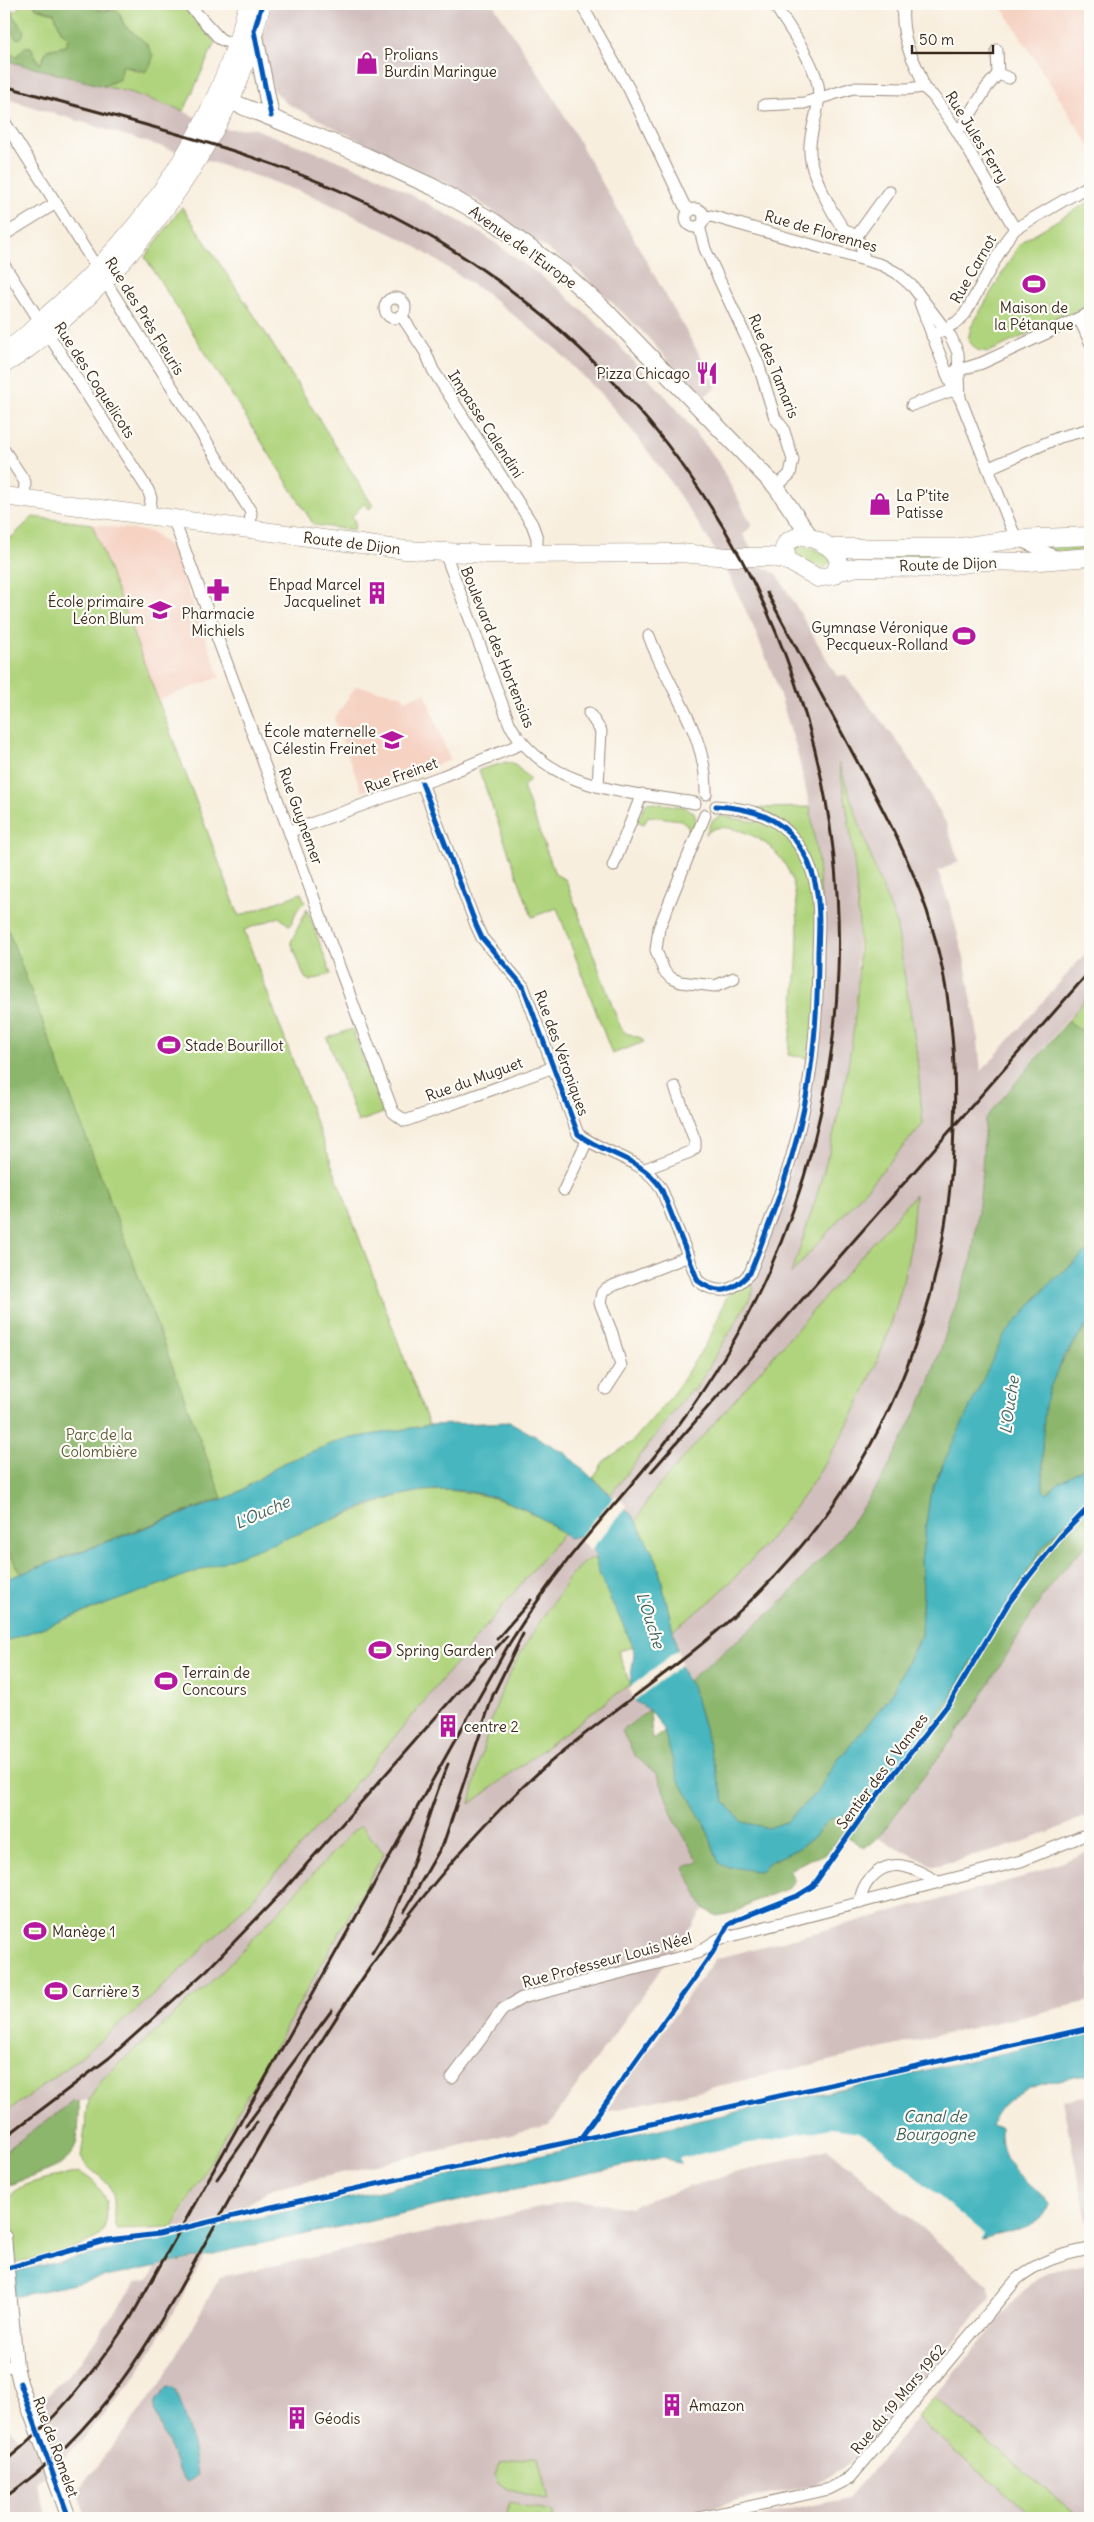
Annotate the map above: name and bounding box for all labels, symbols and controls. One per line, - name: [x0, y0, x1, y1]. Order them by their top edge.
- scale bar: [912, 22, 993, 54]
- text: 50 m: [919, 30, 954, 49]
- place label: Prolians Burdin Maringue: [384, 45, 497, 81]
- shop icon: Prolians Burdin Maringue: [354, 50, 380, 76]
- street label: Rue Jules Ferry: [941, 88, 1013, 186]
- street label: Avenue de l'Europe: [465, 201, 581, 293]
- street label: Rue de Florennes: [762, 206, 880, 256]
- street label: Rue Carnot: [946, 231, 1000, 307]
- street label: Rue des Près Fleuris: [101, 254, 189, 378]
- sports icon: Maison de la Pétanque: [1021, 271, 1047, 297]
- place label: Maison de la Pétanque: [994, 298, 1074, 334]
- street label: Rue des Tamaris: [744, 311, 804, 421]
- street label: Rue des Coquelicots: [50, 318, 140, 442]
- restaurant icon: Pizza Chicago: [694, 360, 720, 386]
- place label: Pizza Chicago: [597, 364, 690, 383]
- street label: Impasse Calendini: [444, 367, 528, 481]
- place label: La P'tite Patisse: [896, 486, 949, 522]
- shop icon: La P'tite Patisse: [867, 491, 893, 517]
- street label: Route de Dijon: [302, 528, 402, 558]
- street label: Route de Dijon: [899, 553, 998, 575]
- street label: Boulevard des Hortensias: [457, 564, 539, 731]
- place label: Ehpad Marcel Jacquelinet: [269, 575, 361, 611]
- pharmacy icon: Pharmacie Michiels: [205, 577, 231, 603]
- building icon: Ehpad Marcel Jacquelinet: [364, 580, 390, 606]
- place label: École primaire Léon Blum: [48, 592, 144, 628]
- school or university icon: École primaire Léon Blum: [147, 597, 173, 623]
- place label: Pharmacie Michiels: [181, 604, 255, 640]
- place label: Gymnase Véronique Pecqueux-Rolland: [811, 618, 948, 654]
- sports icon: Gymnase Véronique Pecqueux-Rolland: [951, 623, 977, 649]
- place label: École maternelle Célestin Freinet: [264, 722, 376, 758]
- school or university icon: École maternelle Célestin Freinet: [379, 727, 405, 753]
- street label: Rue Freinet: [362, 753, 440, 797]
- street label: Rue Guynemer: [275, 765, 327, 867]
- street label: Rue des Véroniques: [530, 988, 594, 1119]
- sports icon: Stade Bourillot: [156, 1032, 182, 1058]
- place label: Stade Bourillot: [185, 1036, 284, 1055]
- street label: Rue du Muguet: [423, 1053, 525, 1105]
- water label: L'Ouche: [995, 1374, 1023, 1435]
- park label: Parc de la Colombière: [61, 1425, 137, 1461]
- water label: L'Ouche: [231, 1491, 294, 1533]
- water label: L'Ouche: [633, 1589, 670, 1652]
- sports icon: Spring Garden: [367, 1637, 393, 1663]
- place label: Spring Garden: [396, 1641, 494, 1660]
- place label: Terrain de Concours: [182, 1663, 250, 1699]
- sports icon: Terrain de Concours: [153, 1668, 179, 1694]
- street label: Sentier des 6 Vannes: [832, 1709, 932, 1833]
- building icon: centre 2: [435, 1713, 461, 1739]
- place label: centre 2: [464, 1717, 519, 1736]
- sports icon: Manège 1: [22, 1918, 48, 1944]
- place label: Manège 1: [52, 1922, 115, 1941]
- street label: Rue Professeur Louis Néel: [520, 1928, 694, 1992]
- sports icon: Carrière 3: [43, 1978, 69, 2004]
- place label: Carrière 3: [72, 1982, 140, 2001]
- water label: Canal de Bourgogne: [895, 2106, 976, 2144]
- street label: Rue du 19 Mars 1962: [846, 2340, 950, 2458]
- building icon: Amazon: [659, 2392, 685, 2418]
- street label: Rue de Romelet: [29, 2394, 83, 2500]
- place label: Amazon: [689, 2396, 745, 2415]
- building icon: Géodis: [284, 2405, 310, 2431]
- place label: Géodis: [314, 2409, 361, 2428]

